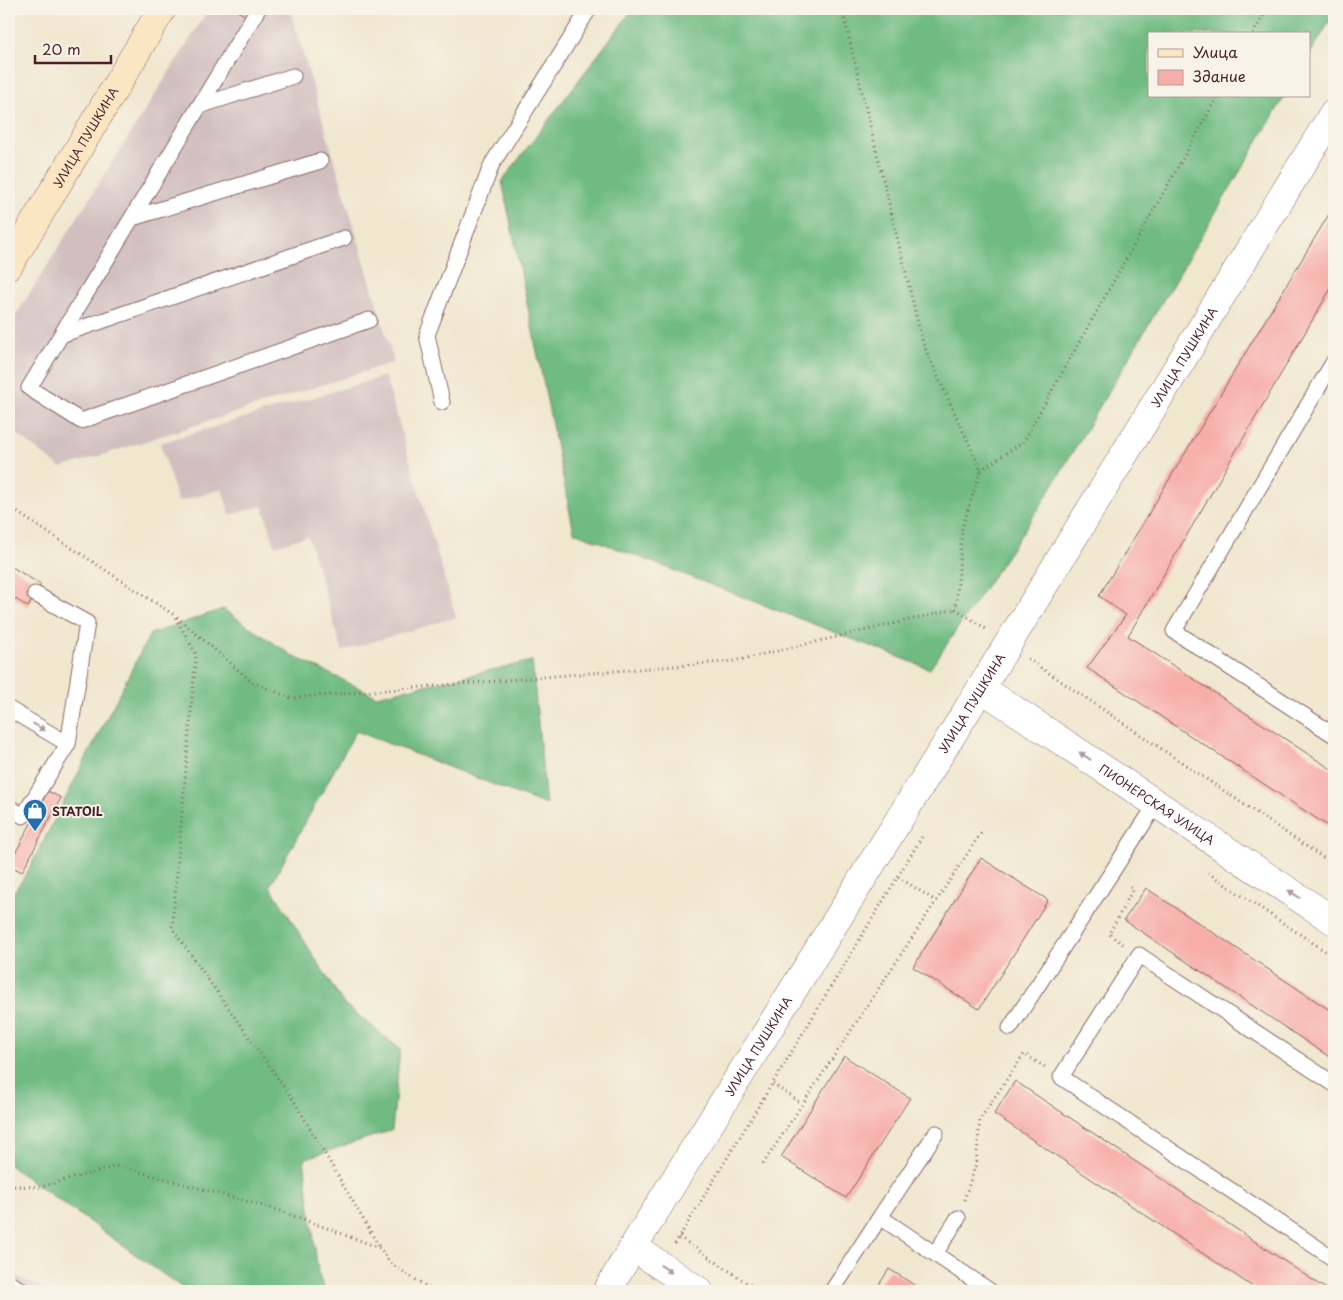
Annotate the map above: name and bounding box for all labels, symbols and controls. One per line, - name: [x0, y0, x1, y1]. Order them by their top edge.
- scale bar: [35, 32, 111, 64]
- legend: [1148, 32, 1310, 98]
- text: 20 m: [42, 37, 81, 60]
- text: Улица: [1193, 40, 1238, 63]
- text: Здание: [1193, 64, 1246, 87]
- street label: УЛИЦА ПУШКИНА: [48, 83, 122, 191]
- street label: УЛИЦА ПУШКИНА: [1146, 303, 1221, 410]
- street label: УЛИЦА ПУШКИНА: [934, 650, 1009, 756]
- one-way arrow: [32, 722, 45, 731]
- one-way arrow: [1078, 751, 1092, 761]
- street label: ПИОНЕРСКАЯ УЛИЦА: [1096, 760, 1218, 849]
- shop icon: STATOIL: [22, 798, 48, 832]
- place label: STATOIL: [52, 802, 103, 820]
- one-way arrow: [1287, 889, 1300, 899]
- street label: УЛИЦА ПУШКИНА: [720, 993, 796, 1099]
- one-way arrow: [659, 1264, 673, 1274]

